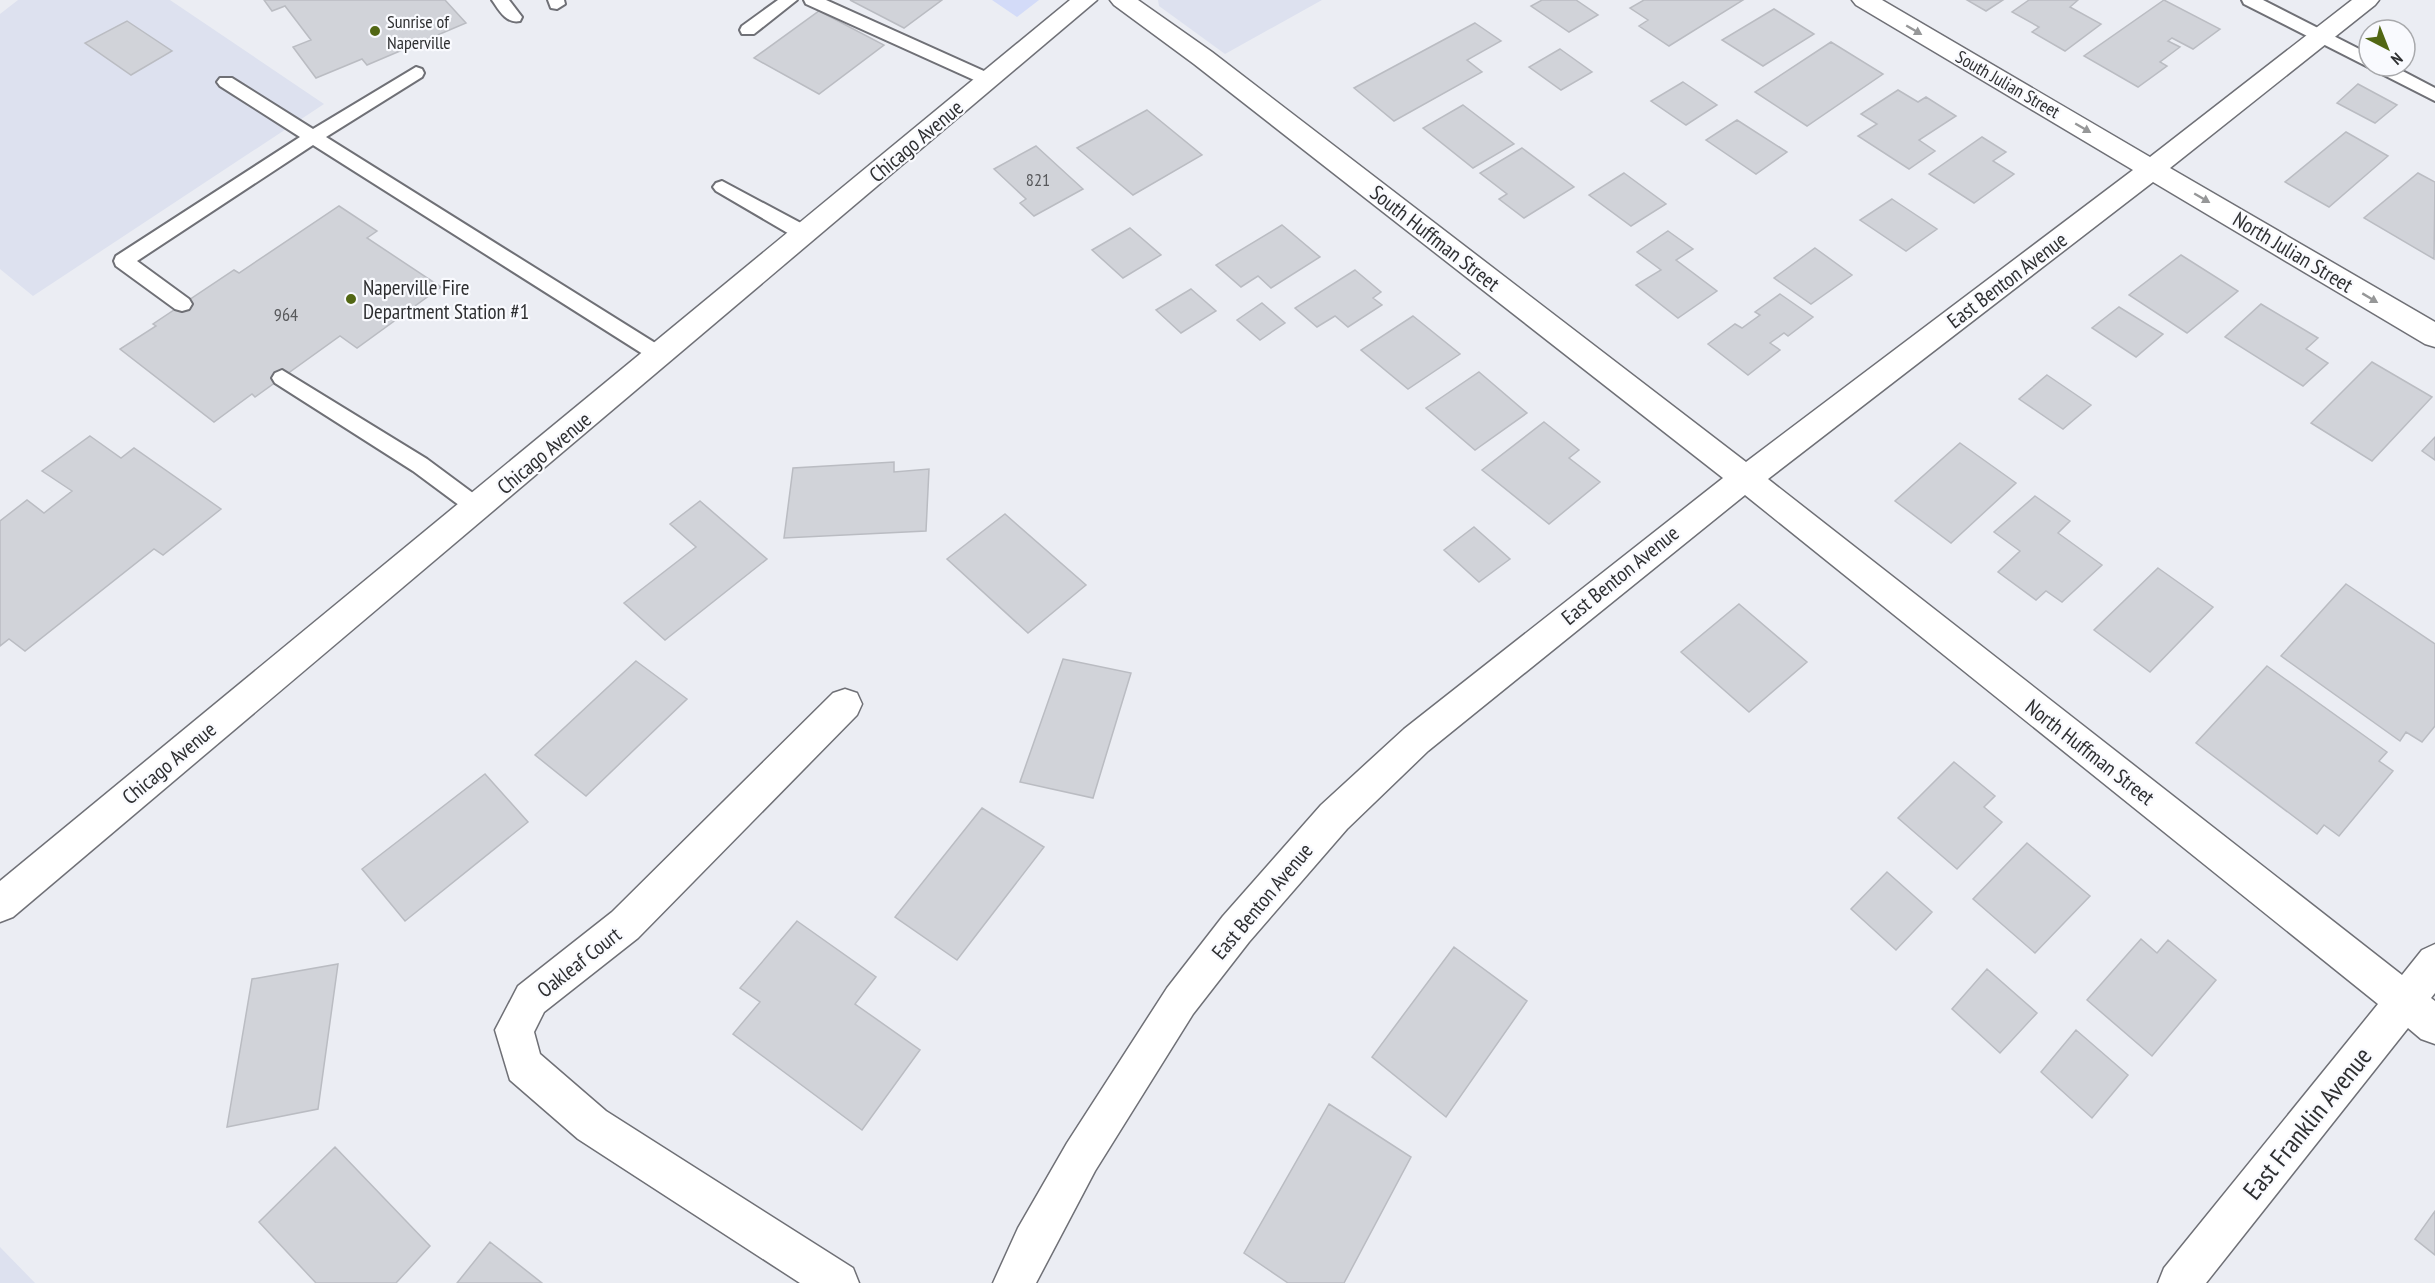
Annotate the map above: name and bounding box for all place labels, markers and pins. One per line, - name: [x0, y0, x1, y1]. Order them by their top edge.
- place label: Sunrise of Naperville: [387, 10, 451, 54]
- marker: Sunrise of Naperville: [368, 24, 382, 38]
- place label: Naperville Fire Department Station #1: [363, 274, 529, 325]
- marker: Naperville Fire Department Station #1: [344, 292, 358, 306]

